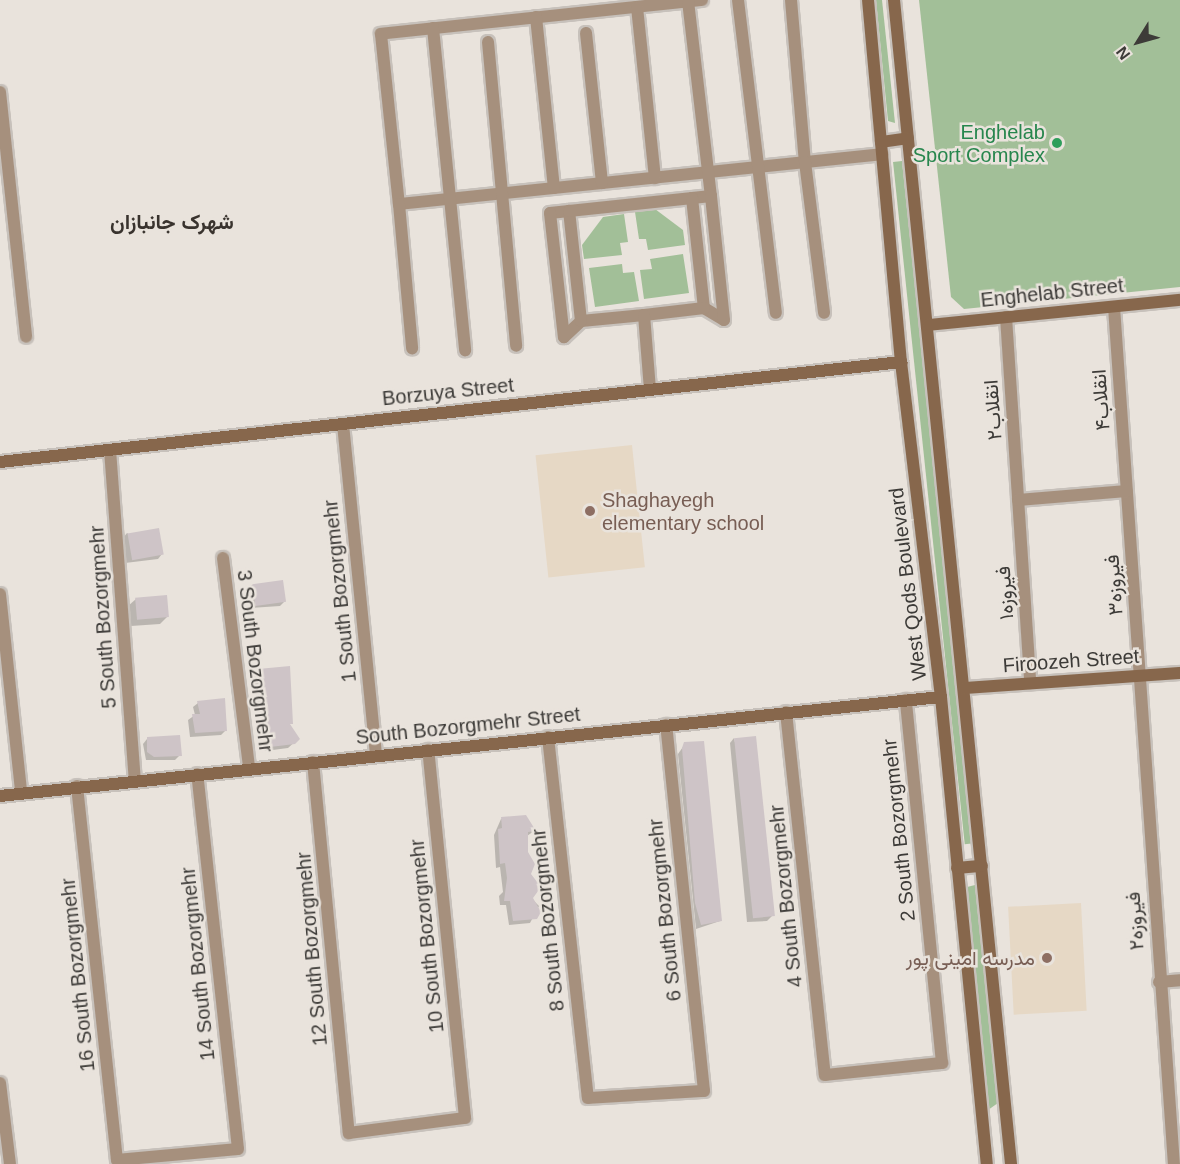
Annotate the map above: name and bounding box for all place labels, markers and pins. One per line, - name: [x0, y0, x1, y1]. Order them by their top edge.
- place label: Enghelab Sport Complex: [913, 120, 1045, 167]
- marker: Enghelab Sport Complex: [1050, 136, 1064, 150]
- place label: Shaghayegh elementary school: [602, 488, 764, 535]
- marker: Shaghayegh elementary school: [583, 504, 597, 518]
- place label: مدرسه امینی پور: [906, 946, 1035, 970]
- marker: مدرسه امینی پور: [1040, 951, 1054, 965]

